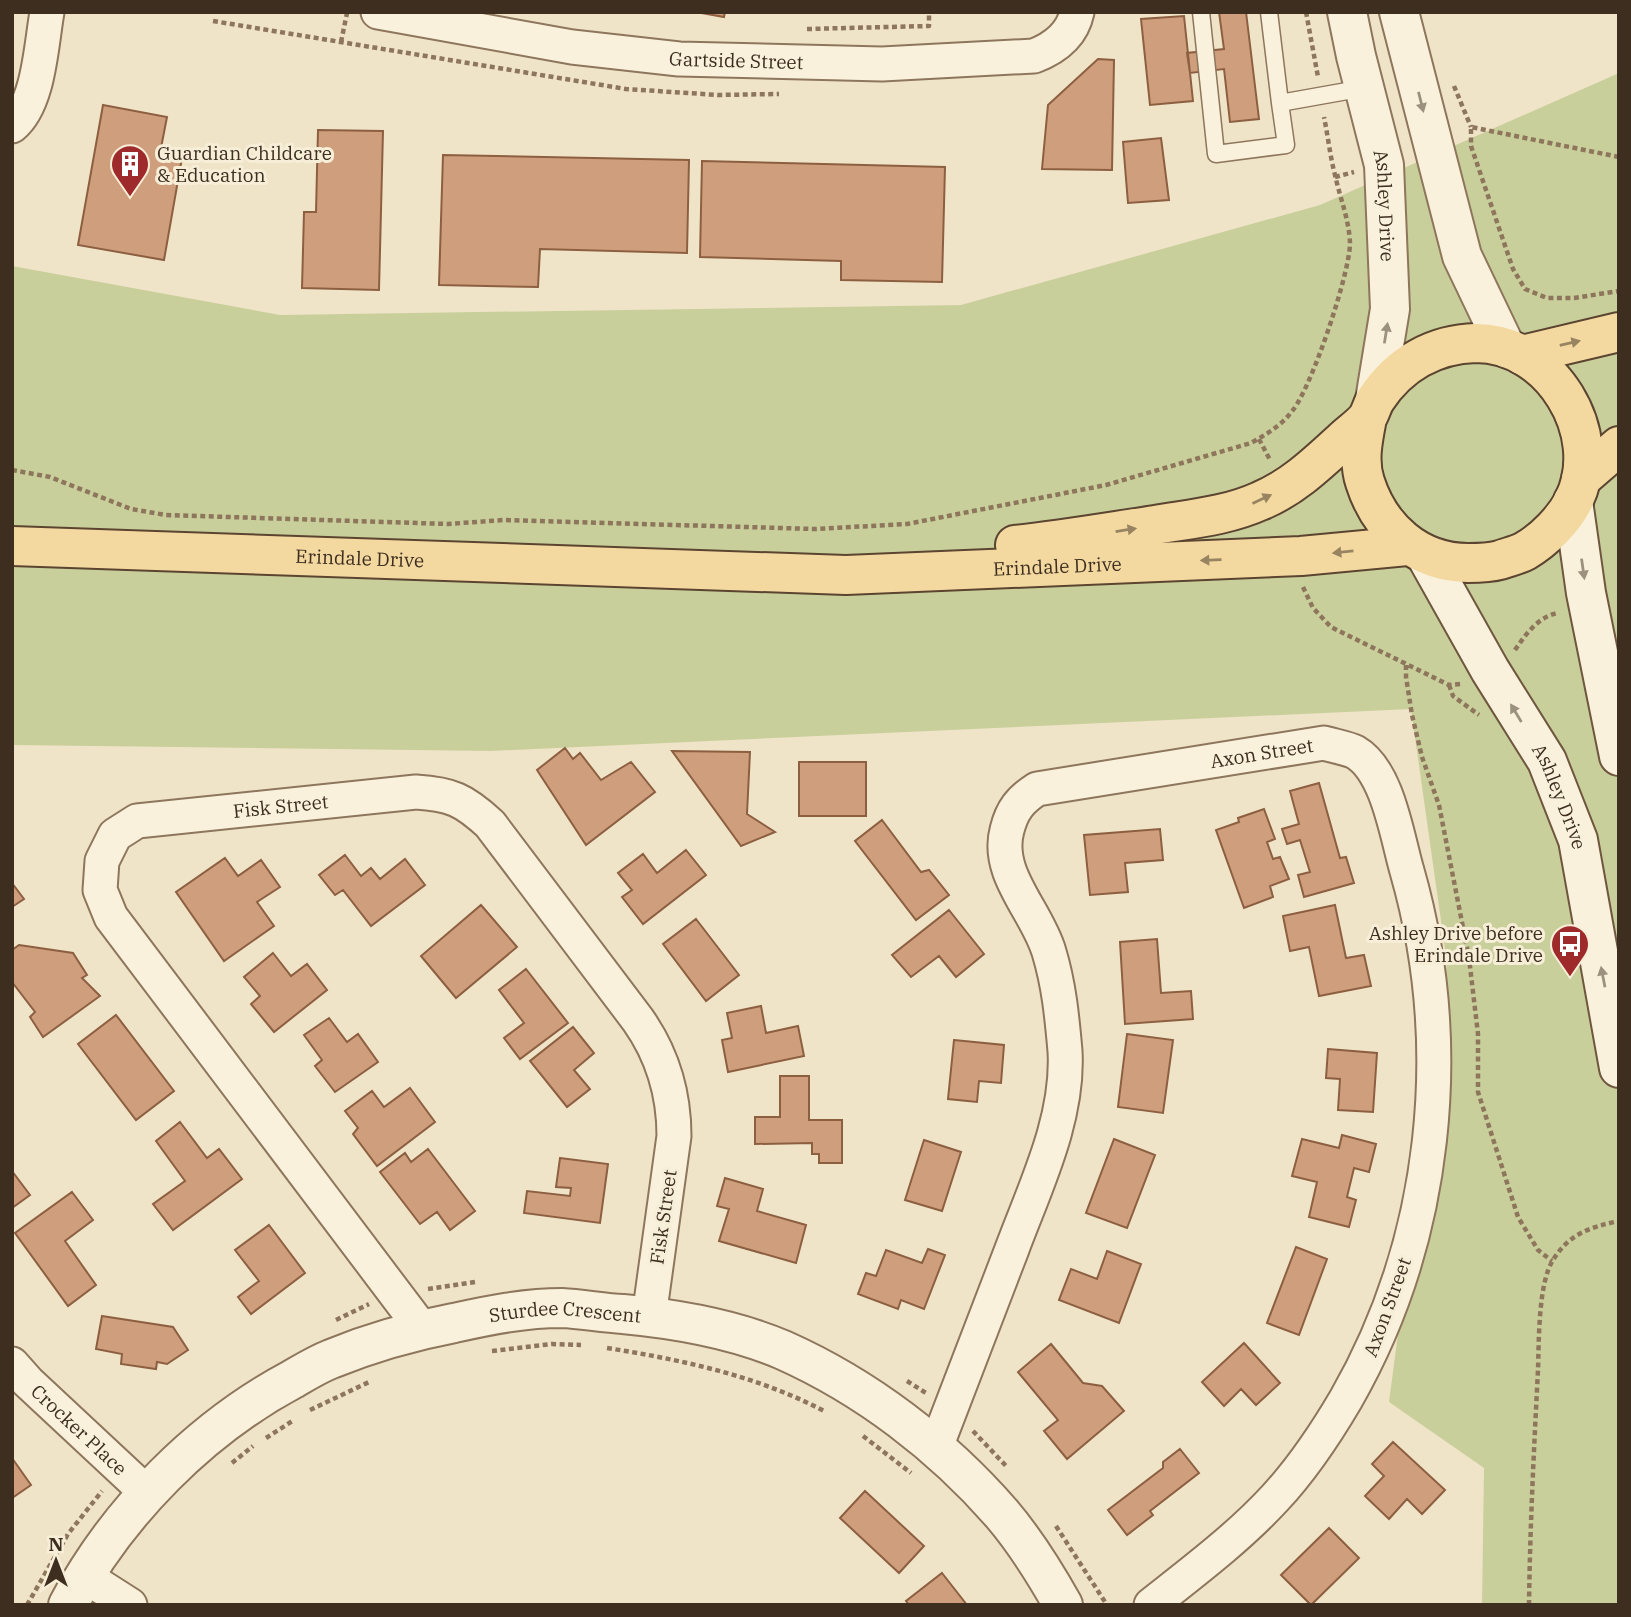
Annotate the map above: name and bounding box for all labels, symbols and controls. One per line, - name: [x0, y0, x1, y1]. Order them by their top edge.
- street label: Gartside Street: [668, 46, 804, 74]
- one-way arrow: [1416, 91, 1427, 113]
- place label: Guardian Childcare & Education: [157, 141, 332, 187]
- building icon: Guardian Childcare & Education: [109, 143, 151, 198]
- street label: Ashley Drive: [1368, 147, 1400, 262]
- one-way arrow: [1381, 322, 1392, 344]
- one-way arrow: [1559, 337, 1581, 348]
- one-way arrow: [1252, 493, 1272, 505]
- one-way arrow: [1115, 524, 1137, 535]
- street label: Erindale Drive: [295, 544, 425, 572]
- one-way arrow: [1332, 547, 1354, 558]
- street label: Erindale Drive: [992, 551, 1122, 581]
- one-way arrow: [1200, 555, 1222, 566]
- one-way arrow: [1577, 558, 1588, 580]
- one-way arrow: [1510, 703, 1522, 722]
- street label: Axon Street: [1208, 733, 1315, 773]
- street label: Ashley Drive: [1527, 739, 1591, 851]
- street label: Fisk Street: [232, 789, 330, 823]
- place label: Ashley Drive before Erindale Drive: [1369, 921, 1543, 967]
- bus stop icon: Ashley Drive before Erindale Drive: [1549, 923, 1591, 978]
- one-way arrow: [1597, 966, 1608, 988]
- street label: Fisk Street: [644, 1168, 682, 1266]
- street label: Axon Street: [1358, 1254, 1416, 1360]
- street label: Sturdee Crescent: [487, 1296, 643, 1328]
- street label: Crocker Place: [26, 1379, 132, 1480]
- north arrow: [21, 1526, 91, 1596]
- text: N: [48, 1532, 64, 1556]

